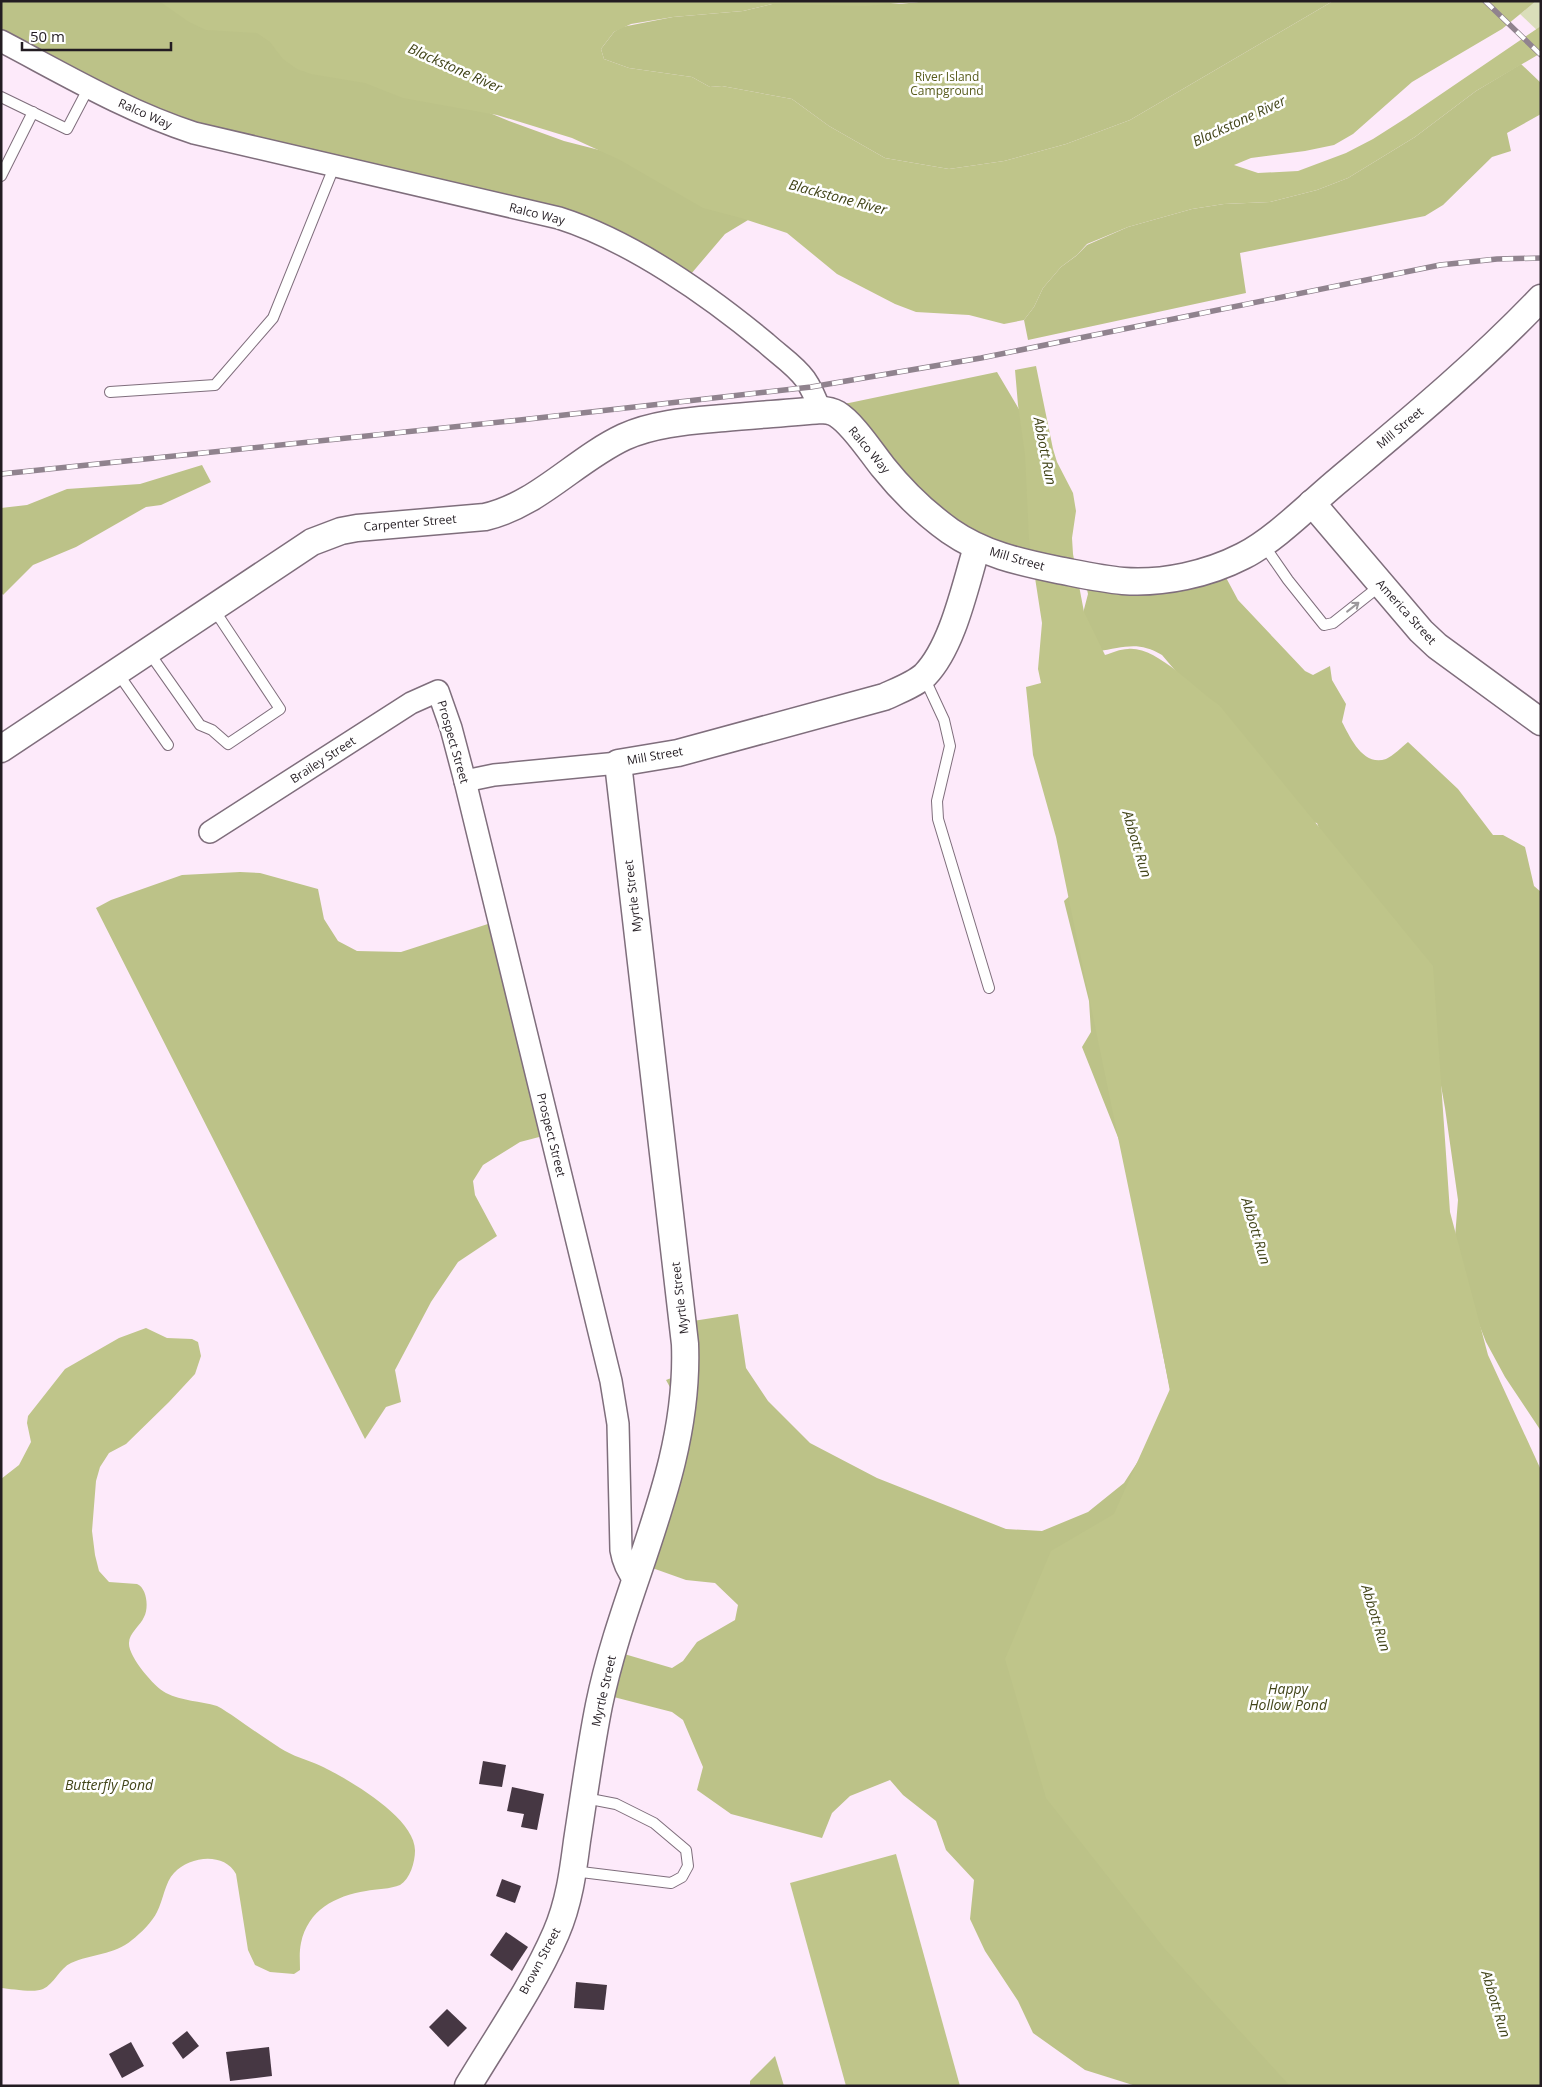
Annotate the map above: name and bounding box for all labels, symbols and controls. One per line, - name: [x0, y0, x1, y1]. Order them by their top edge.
- scale bar: [22, 20, 171, 52]
- text: 50 m: [30, 26, 65, 46]
- water label: Blackstone River: [405, 38, 506, 97]
- park label: River Island Campground: [910, 68, 984, 99]
- water label: Blackstone River: [1189, 90, 1289, 150]
- street label: Ralco Way: [116, 94, 176, 133]
- water label: Blackstone River: [787, 174, 890, 219]
- street label: Ralco Way: [507, 198, 568, 229]
- street label: Mill Street: [1373, 403, 1427, 452]
- water label: Abbott Run: [1029, 414, 1061, 487]
- street label: Ralco Way: [845, 422, 895, 478]
- street label: Carpenter Street: [363, 510, 457, 535]
- street label: Mill Street: [988, 543, 1047, 574]
- street label: America Street: [1372, 575, 1440, 648]
- one-way arrow: [1347, 601, 1360, 612]
- street label: Prospect Street: [433, 698, 473, 785]
- street label: Brailey Street: [287, 732, 359, 787]
- street label: Mill Street: [626, 742, 684, 769]
- water label: Abbott Run: [1118, 807, 1157, 880]
- street label: Myrtle Street: [620, 859, 645, 933]
- street label: Prospect Street: [533, 1091, 570, 1179]
- water label: Abbott Run: [1237, 1194, 1276, 1267]
- street label: Myrtle Street: [667, 1261, 692, 1335]
- water label: Abbott Run: [1357, 1581, 1396, 1654]
- street label: Myrtle Street: [587, 1654, 620, 1728]
- water label: Happy Hollow Pond: [1249, 1679, 1328, 1714]
- water label: Butterfly Pond: [65, 1775, 154, 1794]
- street label: Brown Street: [515, 1924, 564, 1997]
- water label: Abbott Run: [1477, 1967, 1516, 2040]

